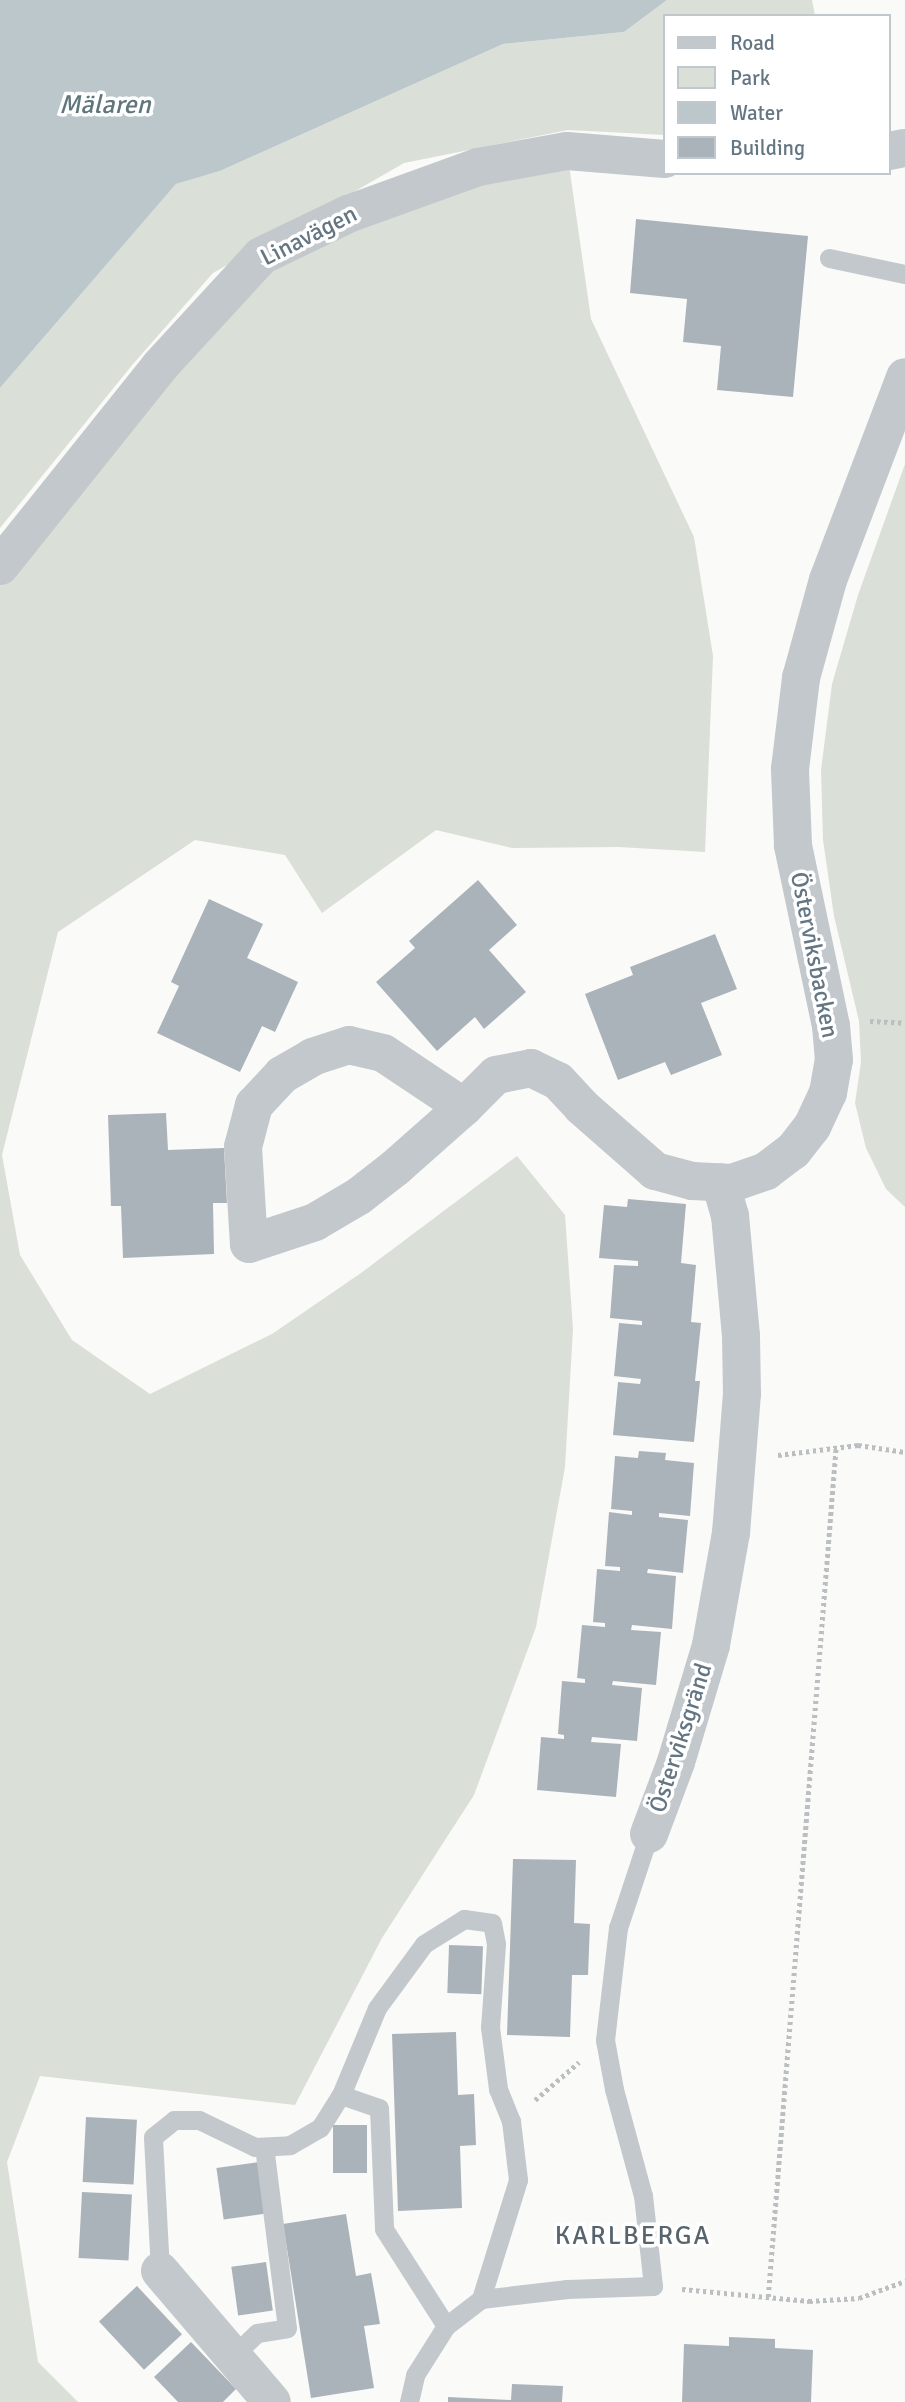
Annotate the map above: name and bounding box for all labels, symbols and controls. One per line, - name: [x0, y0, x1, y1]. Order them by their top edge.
- legend: [664, 14, 891, 175]
- text: Road: [730, 30, 775, 56]
- text: Park: [730, 65, 770, 91]
- water label: Mälaren: [59, 90, 151, 122]
- text: Water: [730, 100, 783, 126]
- text: Building: [730, 135, 805, 161]
- street label: Linavägen: [256, 200, 362, 272]
- street label: Österviksbacken: [784, 870, 844, 1040]
- street label: Österviksgränd: [643, 1660, 719, 1816]
- district label: KARLBERGA: [556, 2221, 710, 2253]

